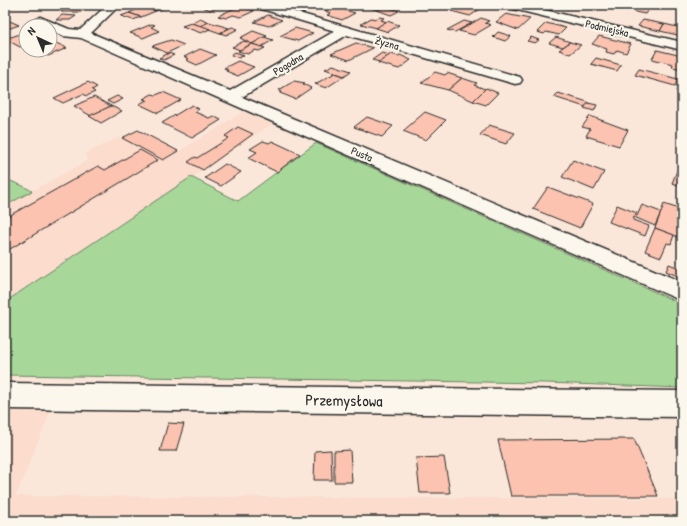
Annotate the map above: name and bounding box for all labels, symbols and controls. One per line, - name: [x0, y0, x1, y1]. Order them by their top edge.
- street label: Podmiejska: [584, 16, 631, 40]
- north arrow: [18, 18, 58, 58]
- text: N: [24, 24, 38, 38]
- street label: Żyzna: [373, 33, 401, 53]
- street label: Pogodna: [270, 49, 306, 78]
- street label: Pusta: [349, 143, 375, 165]
- street label: Przemysłowa: [305, 388, 383, 412]

